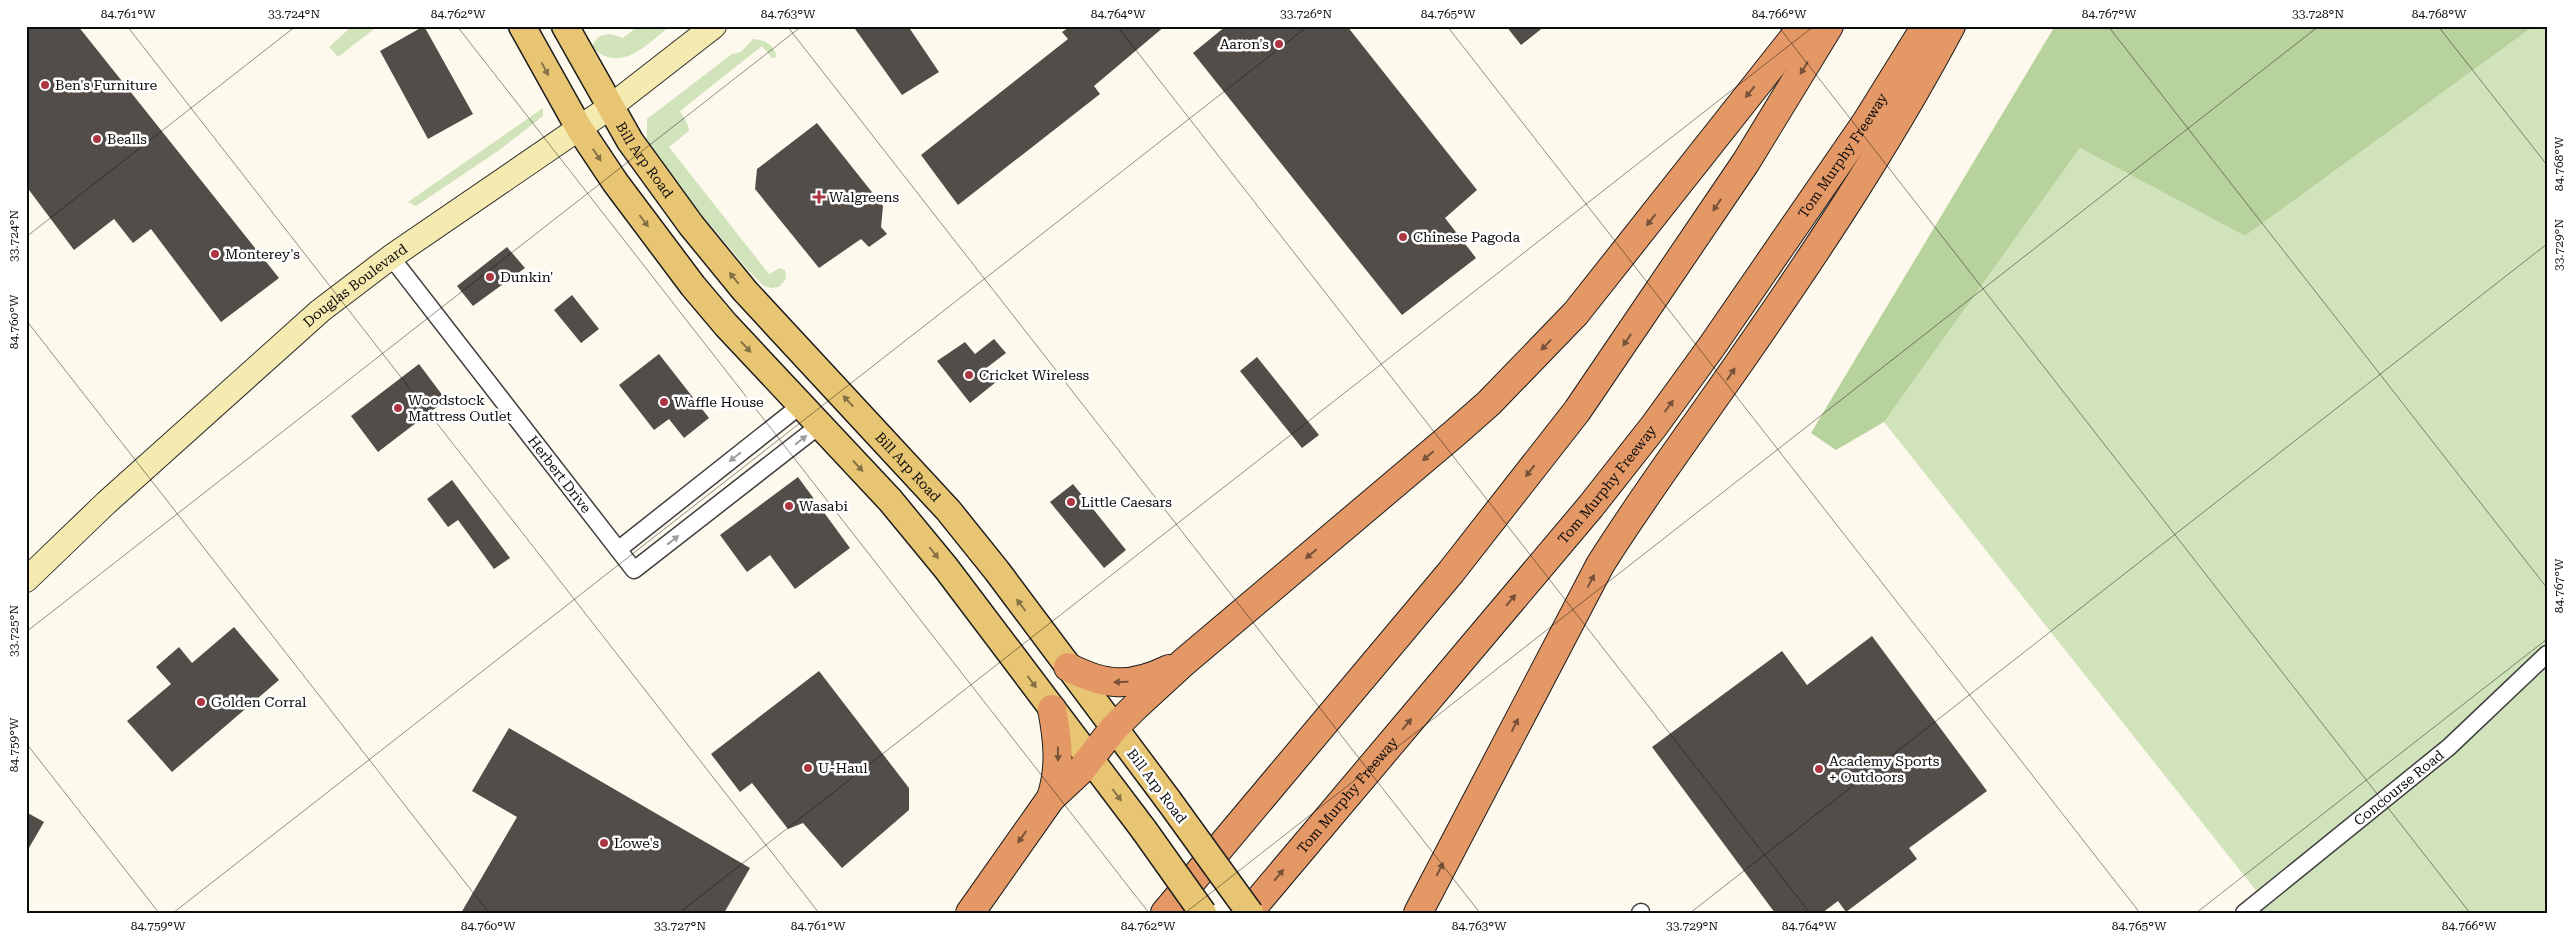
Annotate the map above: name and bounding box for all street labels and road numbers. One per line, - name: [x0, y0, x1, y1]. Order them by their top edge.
- street label: Tom Murphy Freeway: [1795, 89, 1891, 221]
- street label: Bill Arp Road: [613, 119, 677, 201]
- street label: Douglas Boulevard: [300, 240, 410, 330]
- street label: Tom Murphy Freeway: [1555, 422, 1660, 547]
- street label: Bill Arp Road: [872, 429, 944, 505]
- street label: Herbert Drive: [525, 433, 595, 516]
- street label: Tom Murphy Freeway: [1294, 733, 1401, 857]
- street label: Bill Arp Road: [1124, 746, 1190, 826]
- street label: Concourse Road: [2350, 747, 2447, 829]

